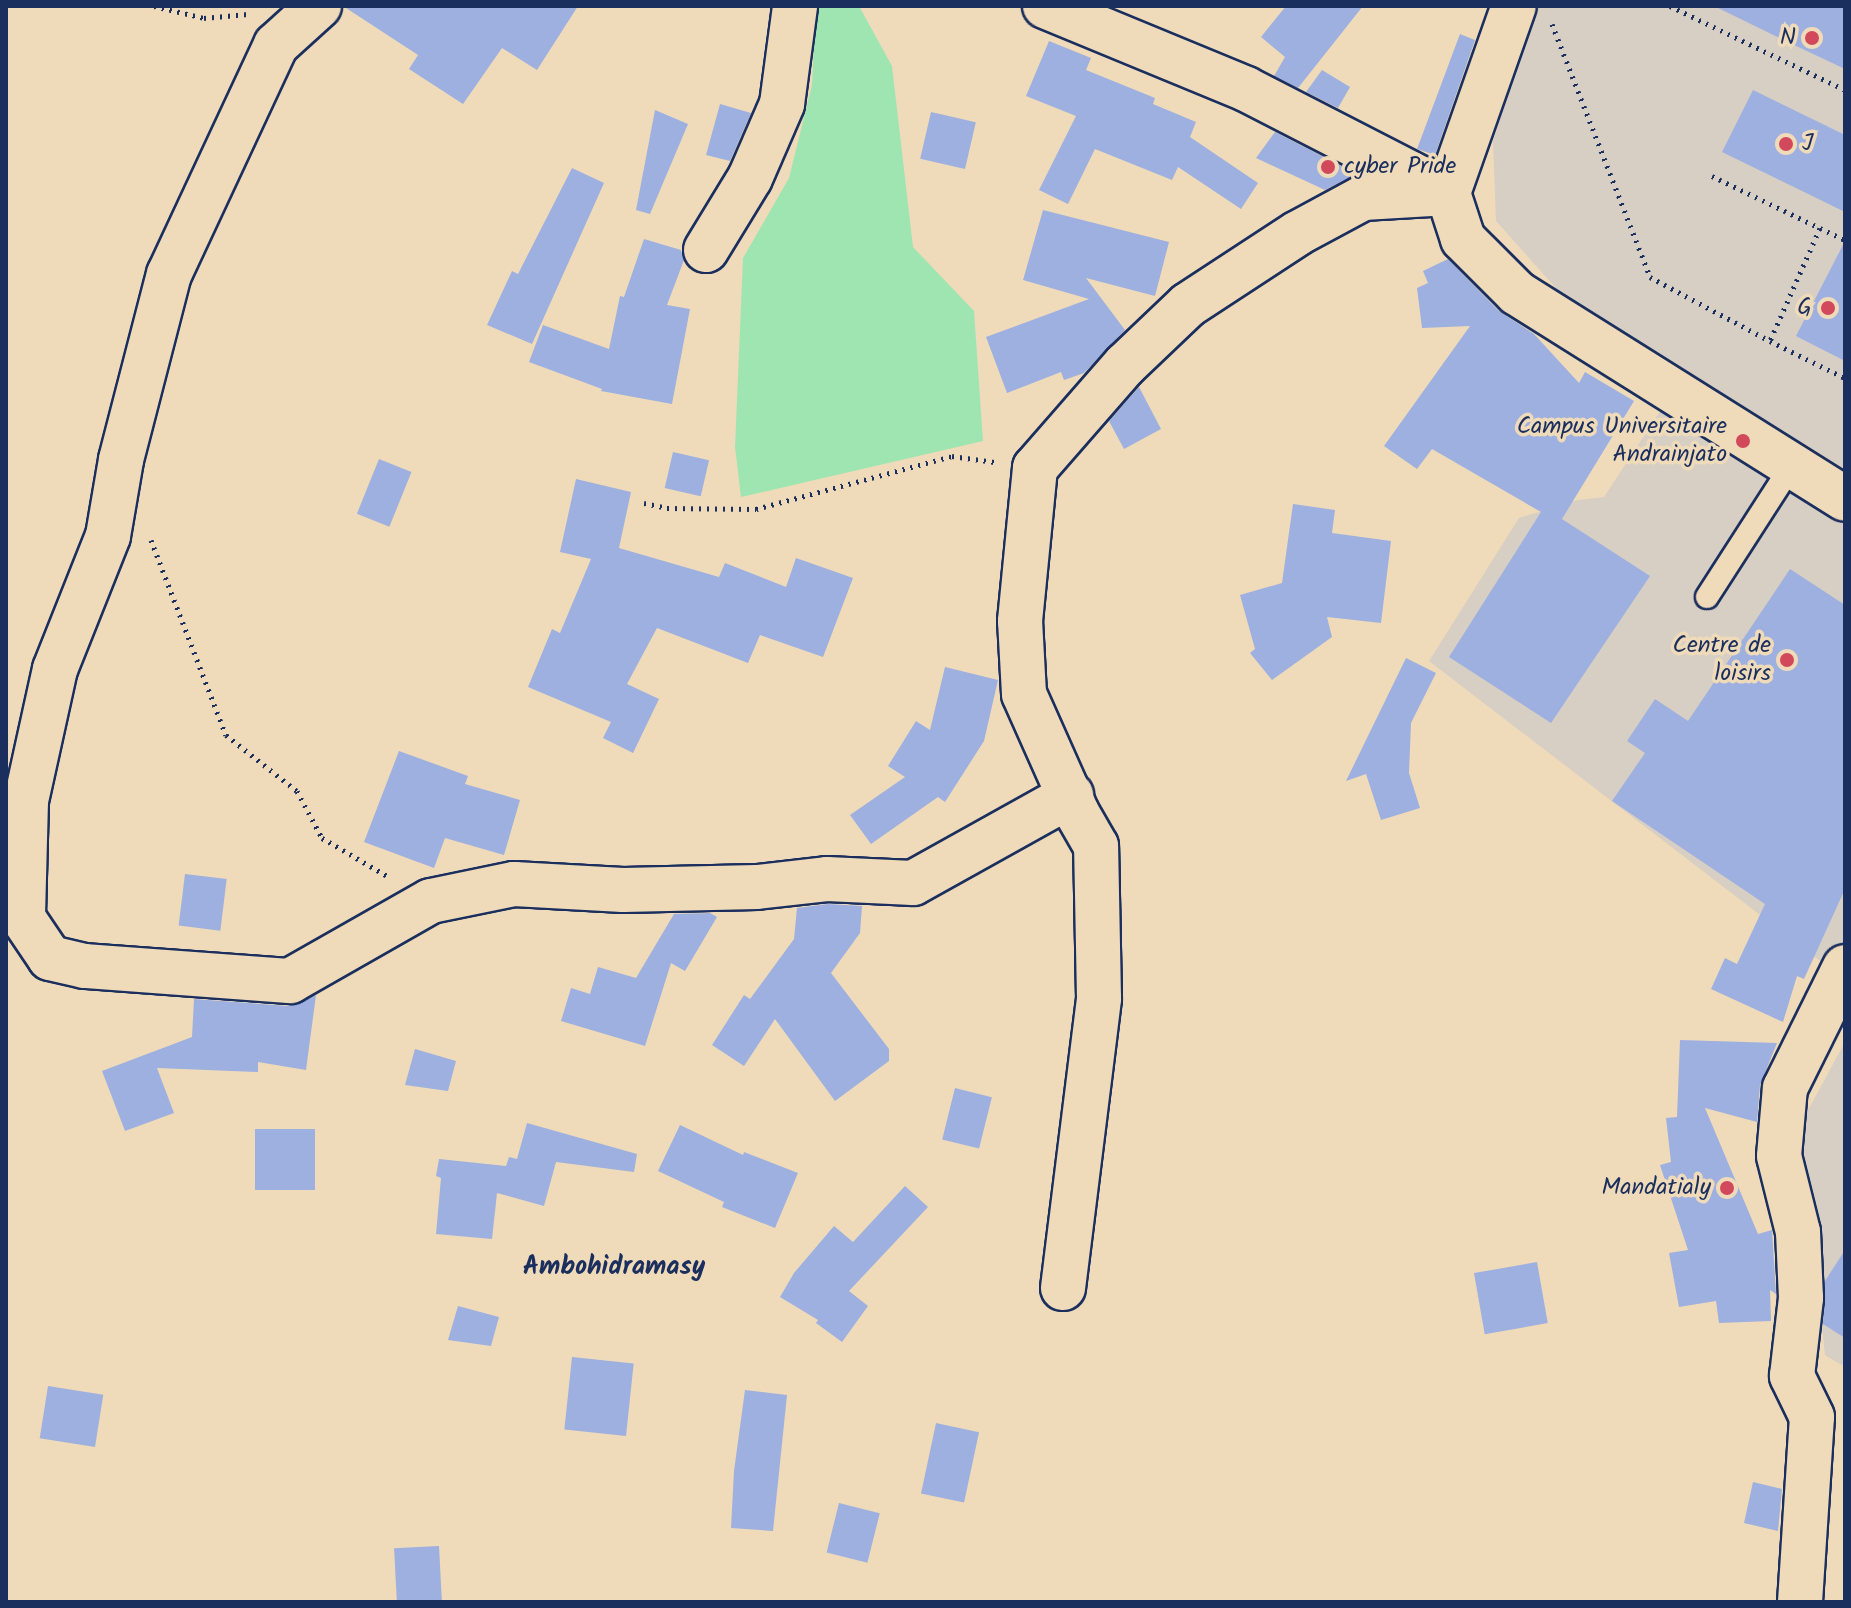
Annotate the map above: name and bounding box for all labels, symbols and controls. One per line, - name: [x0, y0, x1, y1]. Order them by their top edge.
- place label: N: [1780, 24, 1796, 52]
- marker: N: [1803, 29, 1821, 47]
- place label: J: [1802, 130, 1813, 158]
- marker: J: [1777, 135, 1795, 153]
- place label: cyber Pride: [1344, 153, 1456, 181]
- marker: cyber Pride: [1319, 158, 1337, 176]
- place label: G: [1797, 294, 1812, 322]
- marker: G: [1819, 299, 1837, 317]
- place label: Campus Universitaire Andrainjato: [1517, 413, 1727, 469]
- marker: Campus Universitaire Andrainjato: [1734, 432, 1752, 450]
- place label: Centre de loisirs: [1673, 632, 1771, 688]
- marker: Centre de loisirs: [1778, 651, 1796, 669]
- place label: Mandatialy: [1601, 1174, 1711, 1202]
- marker: Mandatialy: [1718, 1179, 1736, 1197]
- district label: Ambohidramasy: [523, 1252, 705, 1284]

